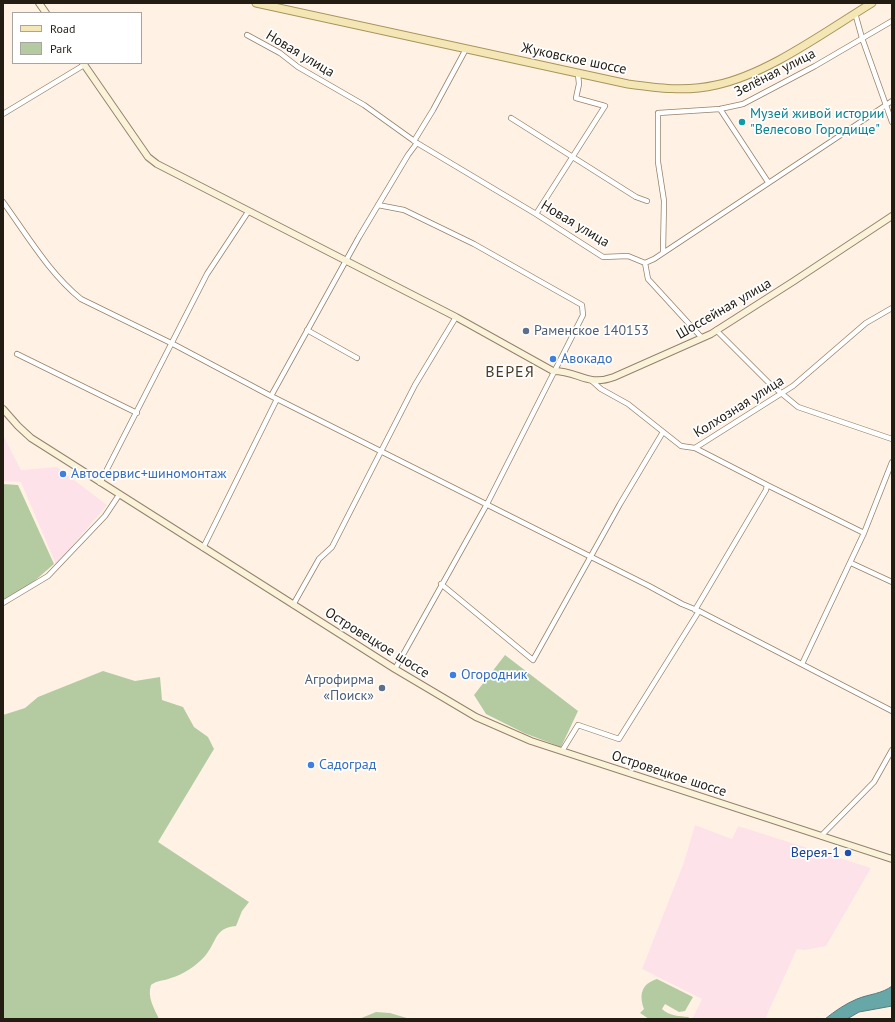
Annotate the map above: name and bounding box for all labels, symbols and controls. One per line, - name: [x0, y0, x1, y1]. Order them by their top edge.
- legend: [12, 12, 142, 64]
- text: Road: [50, 21, 75, 36]
- street label: Новая улица: [263, 27, 337, 81]
- street label: Жуковское шоссе: [520, 40, 628, 78]
- text: Park: [50, 41, 72, 56]
- street label: Зелёная улица: [732, 45, 818, 101]
- place label: Музей живой истории "Велесово Городище": [750, 106, 884, 138]
- marker: Музей живой истории "Велесово Городище": [737, 117, 747, 127]
- street label: Новая улица: [538, 197, 612, 251]
- street label: Шоссейная улица: [673, 275, 775, 343]
- place label: Раменское 140153: [534, 323, 649, 339]
- marker: Раменское 140153: [521, 326, 531, 336]
- place label: Авокадо: [561, 351, 612, 367]
- marker: Авокадо: [548, 354, 558, 364]
- district label: ВЕРЕЯ: [485, 362, 535, 382]
- street label: Колхозная улица: [691, 373, 787, 441]
- place label: Автосервис+шиномонтаж: [71, 466, 227, 482]
- marker: Автосервис+шиномонтаж: [58, 469, 68, 479]
- street label: Островецкое шоссе: [322, 604, 432, 682]
- place label: Огородник: [461, 667, 527, 683]
- marker: Огородник: [448, 670, 458, 680]
- place label: Агрофирма «Поиск»: [305, 672, 374, 704]
- marker: Агрофирма «Поиск»: [377, 683, 387, 693]
- street label: Островецкое шоссе: [609, 747, 729, 801]
- place label: Садоград: [319, 757, 376, 773]
- marker: Садоград: [306, 760, 316, 770]
- place label: Верея-1: [791, 845, 840, 861]
- marker: Верея-1: [843, 848, 853, 858]

